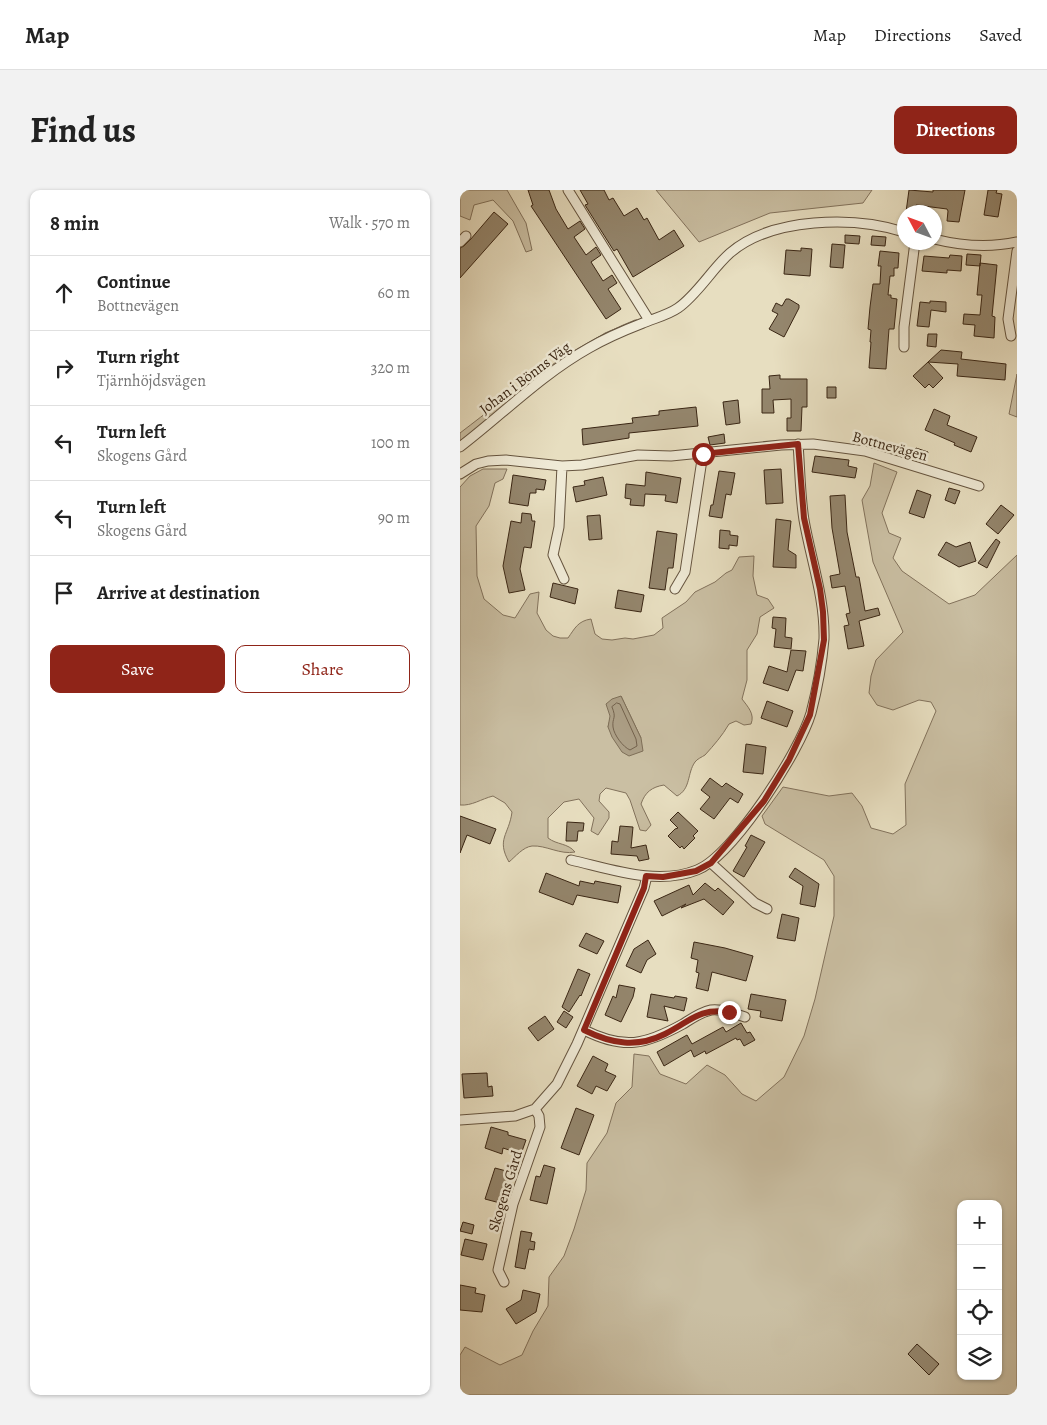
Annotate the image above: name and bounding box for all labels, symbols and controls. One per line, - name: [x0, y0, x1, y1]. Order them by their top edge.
- text: Map: [25, 19, 69, 51]
- text: Map: [813, 23, 846, 47]
- text: Directions: [874, 23, 951, 47]
- text: Saved: [979, 23, 1022, 47]
- text: Find us: [30, 106, 136, 154]
- button: Directions: [894, 106, 1017, 154]
- north arrow: [897, 205, 942, 250]
- text: 8 min: [50, 209, 99, 237]
- text: Walk · 570 m: [329, 212, 410, 234]
- text: Continue: [97, 269, 171, 295]
- icon: ahead: [50, 279, 78, 307]
- text: 60 m: [378, 282, 410, 304]
- text: Bottnevägen: [97, 295, 179, 317]
- street label: Johan i Bönns Väg: [475, 337, 575, 419]
- text: Turn right: [97, 344, 179, 370]
- icon: right: [50, 354, 78, 382]
- text: 320 m: [371, 357, 410, 379]
- text: Tjärnhöjdsvägen: [97, 370, 206, 392]
- text: Turn left: [97, 419, 166, 445]
- street label: Bottnevägen: [850, 426, 930, 466]
- icon: left: [50, 429, 78, 457]
- text: 100 m: [371, 432, 410, 454]
- route start: [692, 443, 715, 466]
- text: Skogens Gård: [97, 445, 187, 467]
- text: Turn left: [97, 494, 166, 520]
- icon: left: [50, 504, 78, 532]
- text: 90 m: [378, 507, 410, 529]
- text: Skogens Gård: [97, 520, 187, 542]
- icon: arrive: [50, 579, 78, 607]
- text: Arrive at destination: [97, 580, 260, 606]
- button: Save: [50, 645, 225, 693]
- button: Share: [235, 645, 410, 693]
- route end: [718, 1001, 741, 1024]
- street label: Skogens Gård: [483, 1147, 527, 1234]
- map controls: [957, 1200, 1002, 1380]
- button: +: [957, 1200, 1002, 1245]
- button: −: [957, 1245, 1002, 1290]
- button: locate: [957, 1290, 1002, 1335]
- button: layers: [957, 1335, 1002, 1380]

